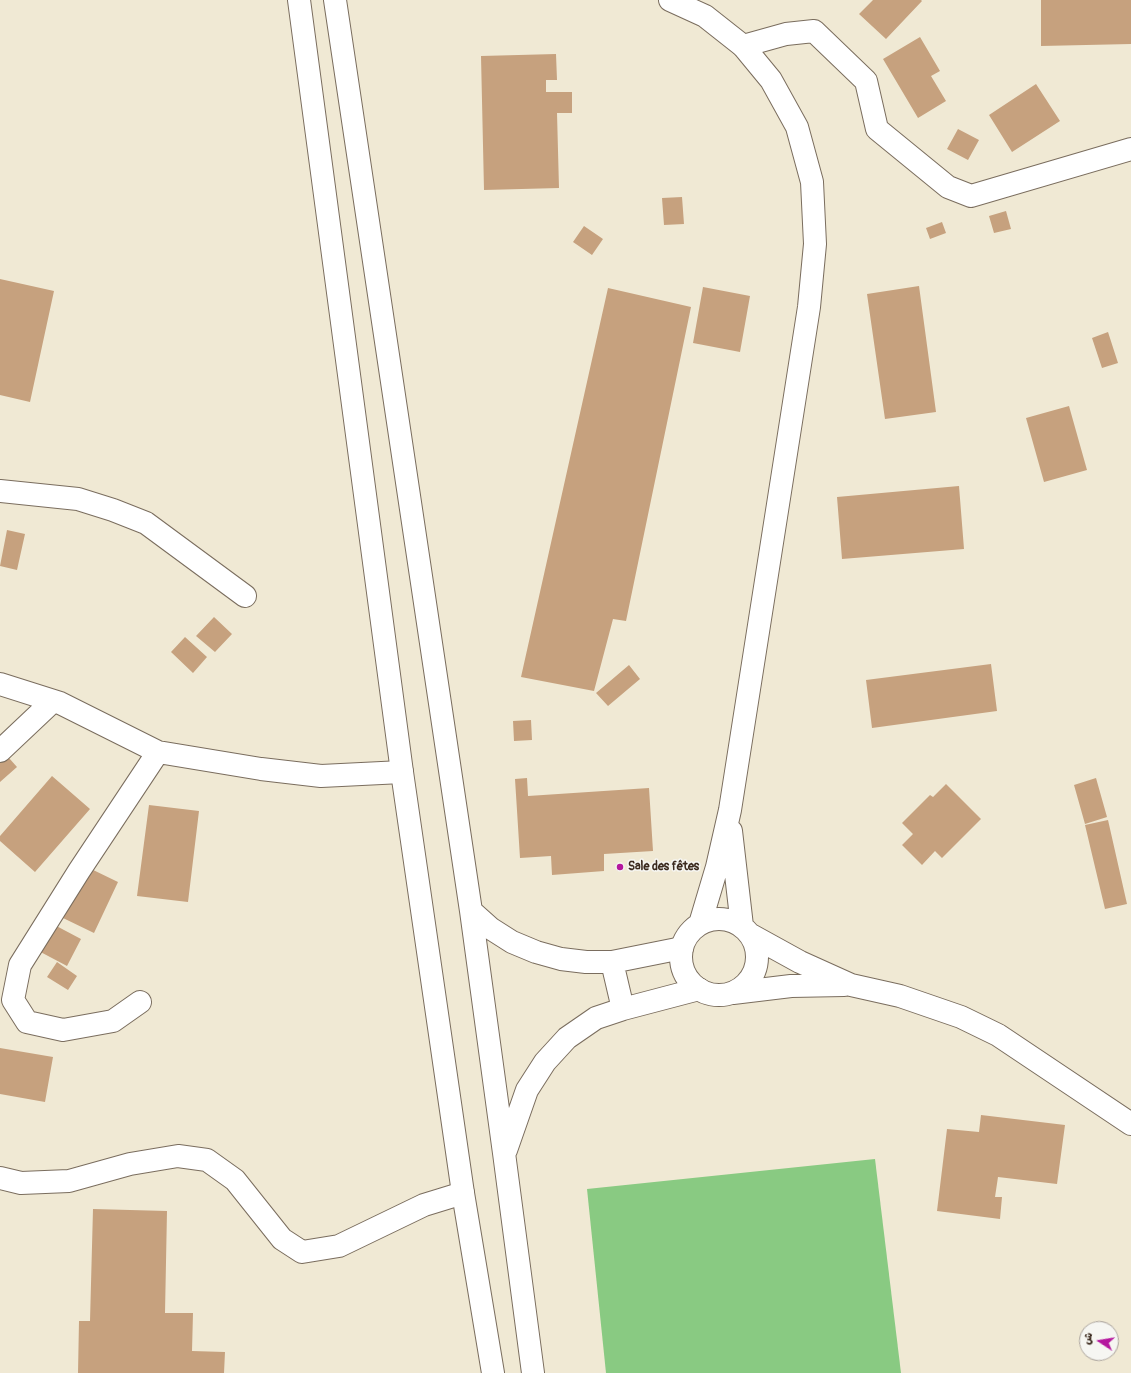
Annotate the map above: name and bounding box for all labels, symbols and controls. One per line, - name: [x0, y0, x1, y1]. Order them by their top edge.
- place label: Sale des fêtes: [628, 860, 699, 874]
- marker: Sale des fêtes: [615, 862, 625, 872]
- north arrow: [1079, 1321, 1119, 1361]
- text: ش: [1080, 1331, 1095, 1346]

